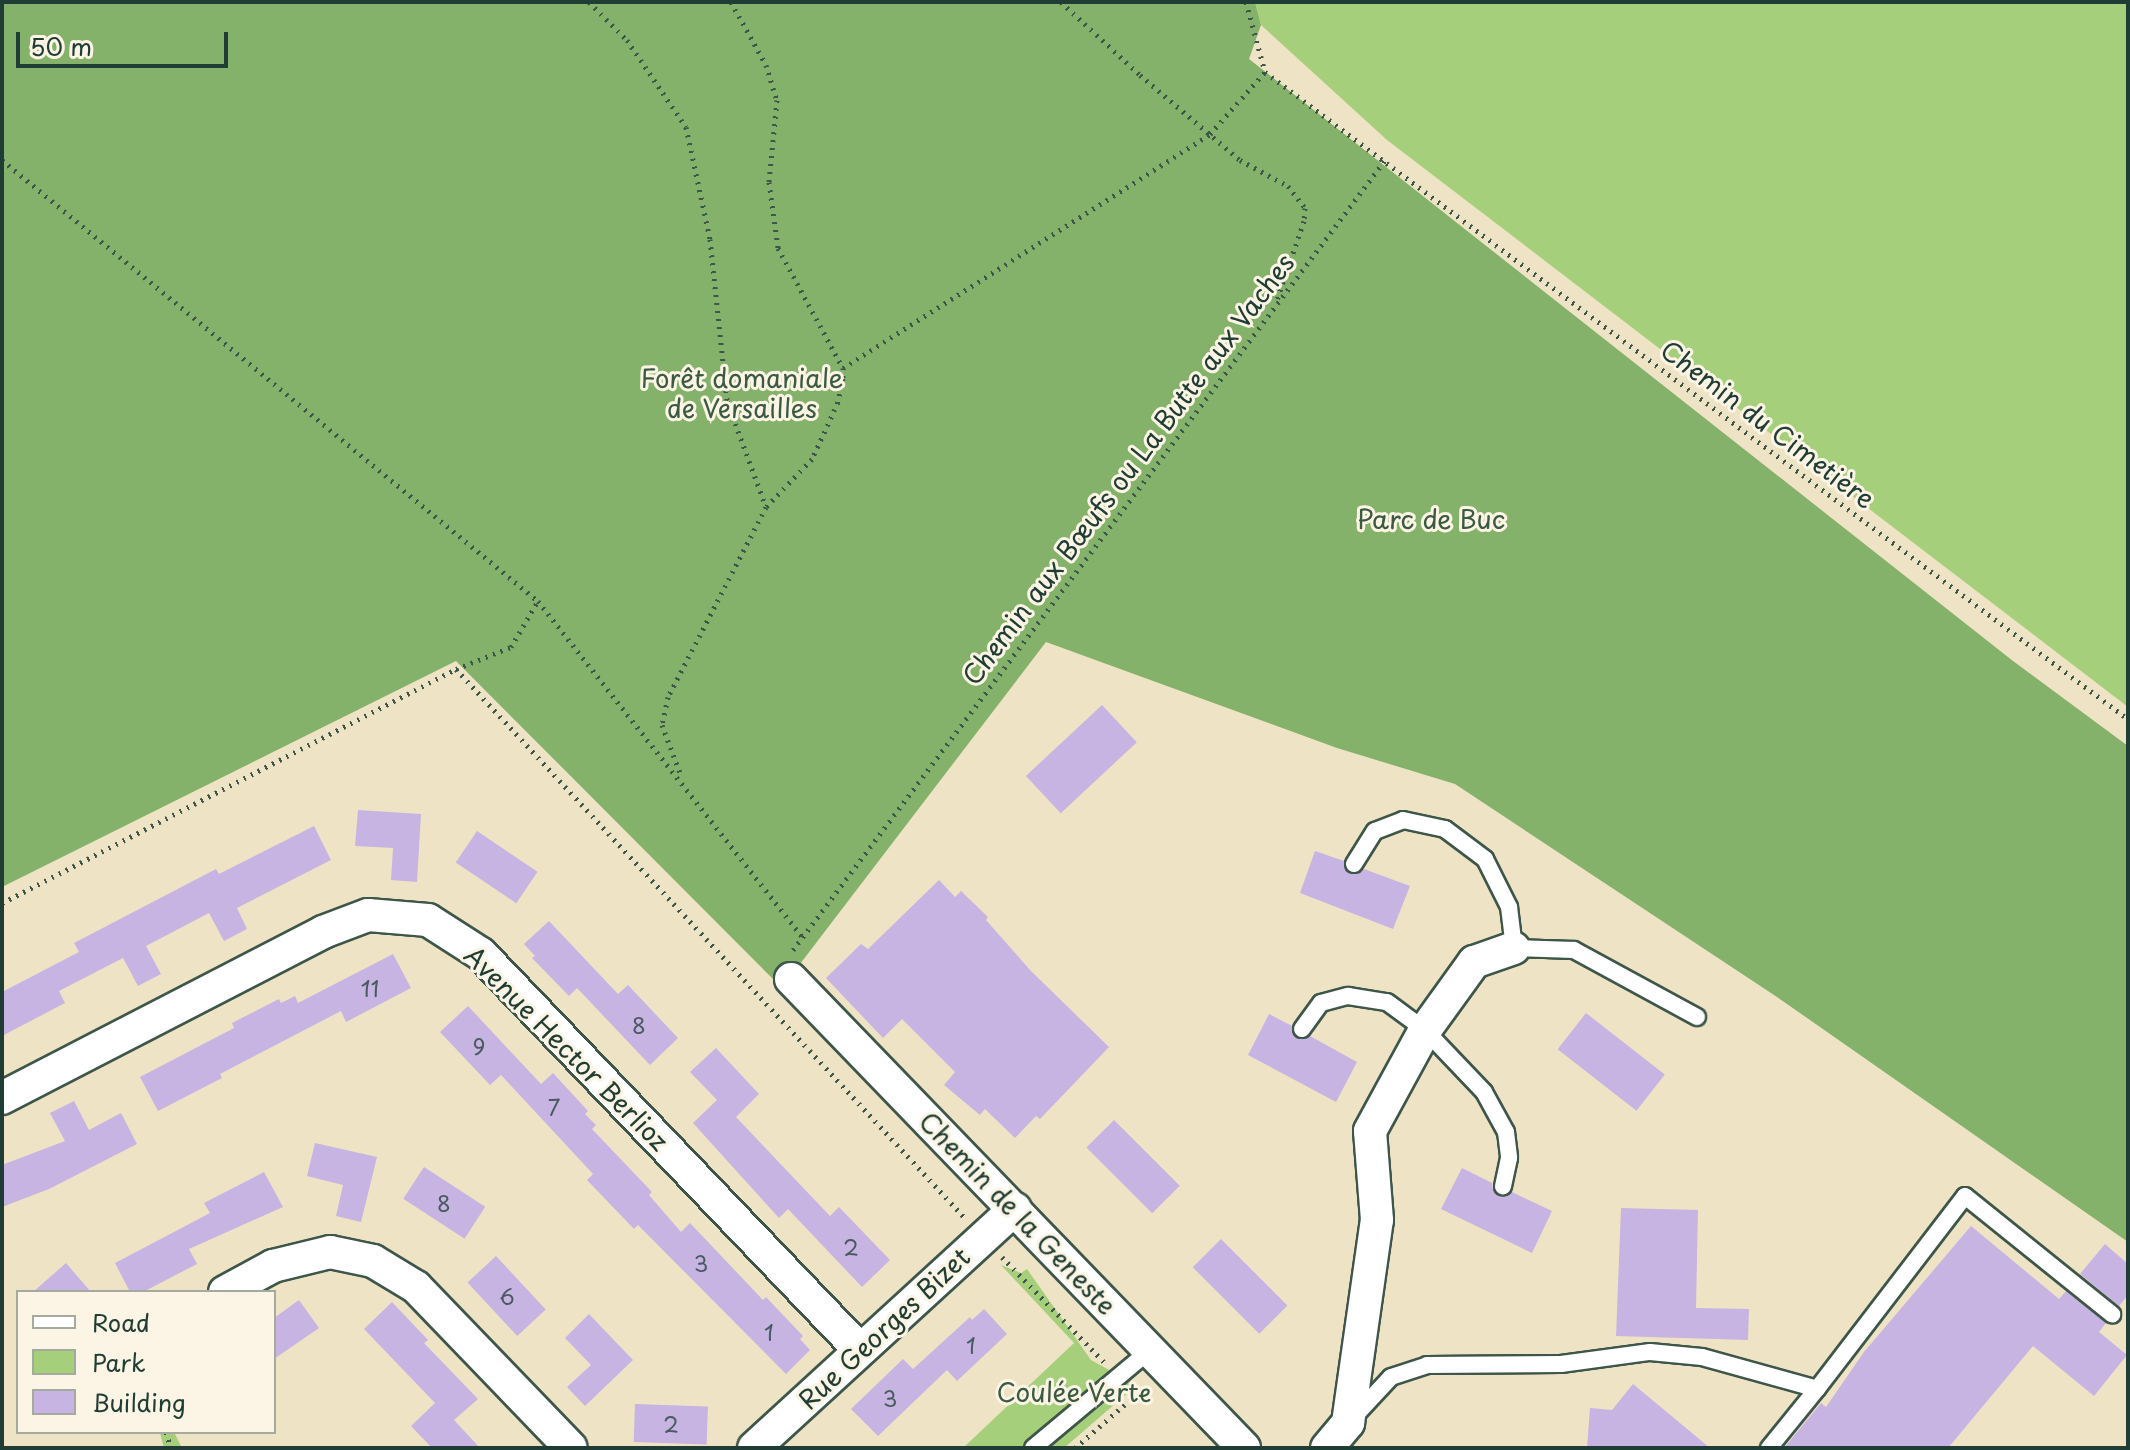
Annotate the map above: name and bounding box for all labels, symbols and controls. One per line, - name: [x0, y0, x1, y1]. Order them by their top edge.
- scale bar: [20, 16, 232, 66]
- text: 50 m: [30, 28, 92, 64]
- street label: Chemin aux Bœufs ou La Butte aux Vaches: [955, 247, 1301, 691]
- street label: Chemin du Cimetière: [1654, 333, 1882, 515]
- park label: Forêt domaniale de Versailles: [640, 362, 844, 424]
- park label: Parc de Buc: [1357, 503, 1505, 535]
- street label: Avenue Hector Berlioz: [458, 939, 676, 1157]
- house number: 11: [361, 975, 379, 1001]
- house number: 8: [632, 1012, 646, 1038]
- house number: 9: [473, 1033, 485, 1059]
- house number: 7: [548, 1094, 560, 1120]
- street label: Chemin de la Geneste: [912, 1104, 1124, 1322]
- house number: 8: [437, 1190, 451, 1216]
- house number: 2: [843, 1234, 859, 1260]
- street label: Rue Georges Bizet: [789, 1238, 979, 1418]
- house number: 3: [694, 1250, 708, 1276]
- house number: 6: [499, 1283, 515, 1309]
- legend: [16, 1290, 276, 1434]
- text: Road: [92, 1304, 150, 1340]
- house number: 1: [764, 1319, 774, 1345]
- house number: 1: [966, 1332, 976, 1358]
- text: Park: [92, 1344, 146, 1380]
- park label: Coulée Verte: [995, 1376, 1153, 1408]
- text: Building: [92, 1384, 186, 1420]
- house number: 3: [883, 1385, 897, 1411]
- house number: 2: [663, 1411, 679, 1437]

